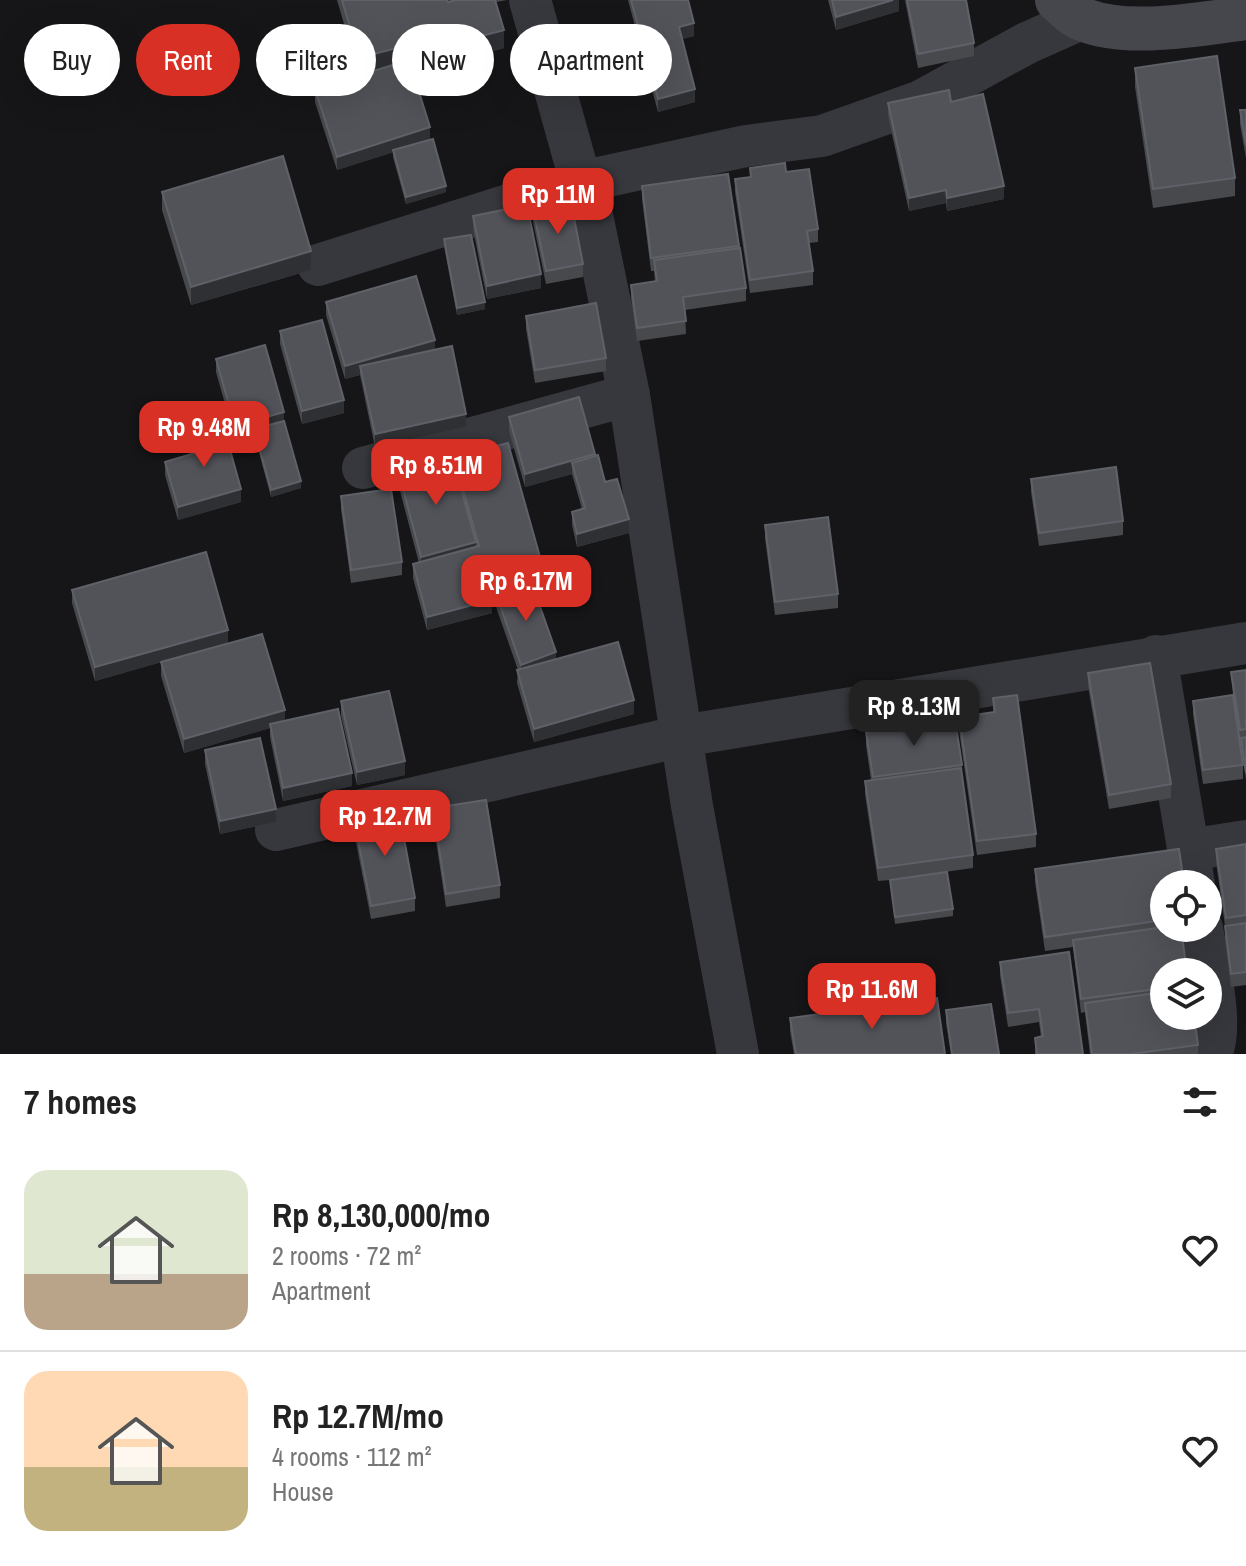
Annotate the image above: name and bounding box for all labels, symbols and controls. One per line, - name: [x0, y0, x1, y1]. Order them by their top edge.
- chip: Buy: [24, 24, 120, 96]
- chip: Rent: [136, 24, 240, 96]
- chip: Filters: [256, 24, 376, 96]
- chip: New: [392, 24, 494, 96]
- chip: Apartment: [510, 24, 672, 96]
- pin: Rp 11M: [493, 168, 623, 236]
- text: Rp 11M: [521, 176, 595, 211]
- pin: Rp 9.48M: [121, 401, 287, 469]
- text: Rp 9.48M: [157, 409, 251, 444]
- pin: Rp 8.51M: [353, 439, 519, 507]
- text: Rp 8.51M: [389, 447, 483, 482]
- pin: Rp 6.17M: [443, 555, 609, 623]
- text: Rp 6.17M: [479, 563, 573, 598]
- pin: Rp 8.13M: [831, 680, 997, 748]
- text: Rp 8.13M: [867, 688, 961, 723]
- pin: Rp 12.7M: [302, 790, 468, 858]
- text: Rp 12.7M: [338, 798, 432, 833]
- map controls: [1150, 870, 1222, 1030]
- button: locate: [1150, 870, 1222, 942]
- button: layers: [1150, 958, 1222, 1030]
- pin: Rp 11.6M: [789, 963, 955, 1031]
- text: Rp 11.6M: [826, 971, 918, 1006]
- text: 7 homes: [24, 1079, 137, 1125]
- icon: filters: [1178, 1080, 1222, 1124]
- text: Rp 8,130,000/mo: [272, 1192, 491, 1238]
- icon: home: [88, 1202, 184, 1298]
- icon: heart: [1178, 1228, 1222, 1272]
- text: 2 rooms · 72 m²: [272, 1238, 421, 1273]
- text: Apartment: [272, 1273, 370, 1308]
- text: Rp 12.7M/mo: [272, 1393, 444, 1439]
- icon: home: [88, 1403, 184, 1499]
- icon: heart: [1178, 1429, 1222, 1473]
- text: 4 rooms · 112 m²: [272, 1439, 432, 1474]
- text: House: [272, 1474, 334, 1509]

